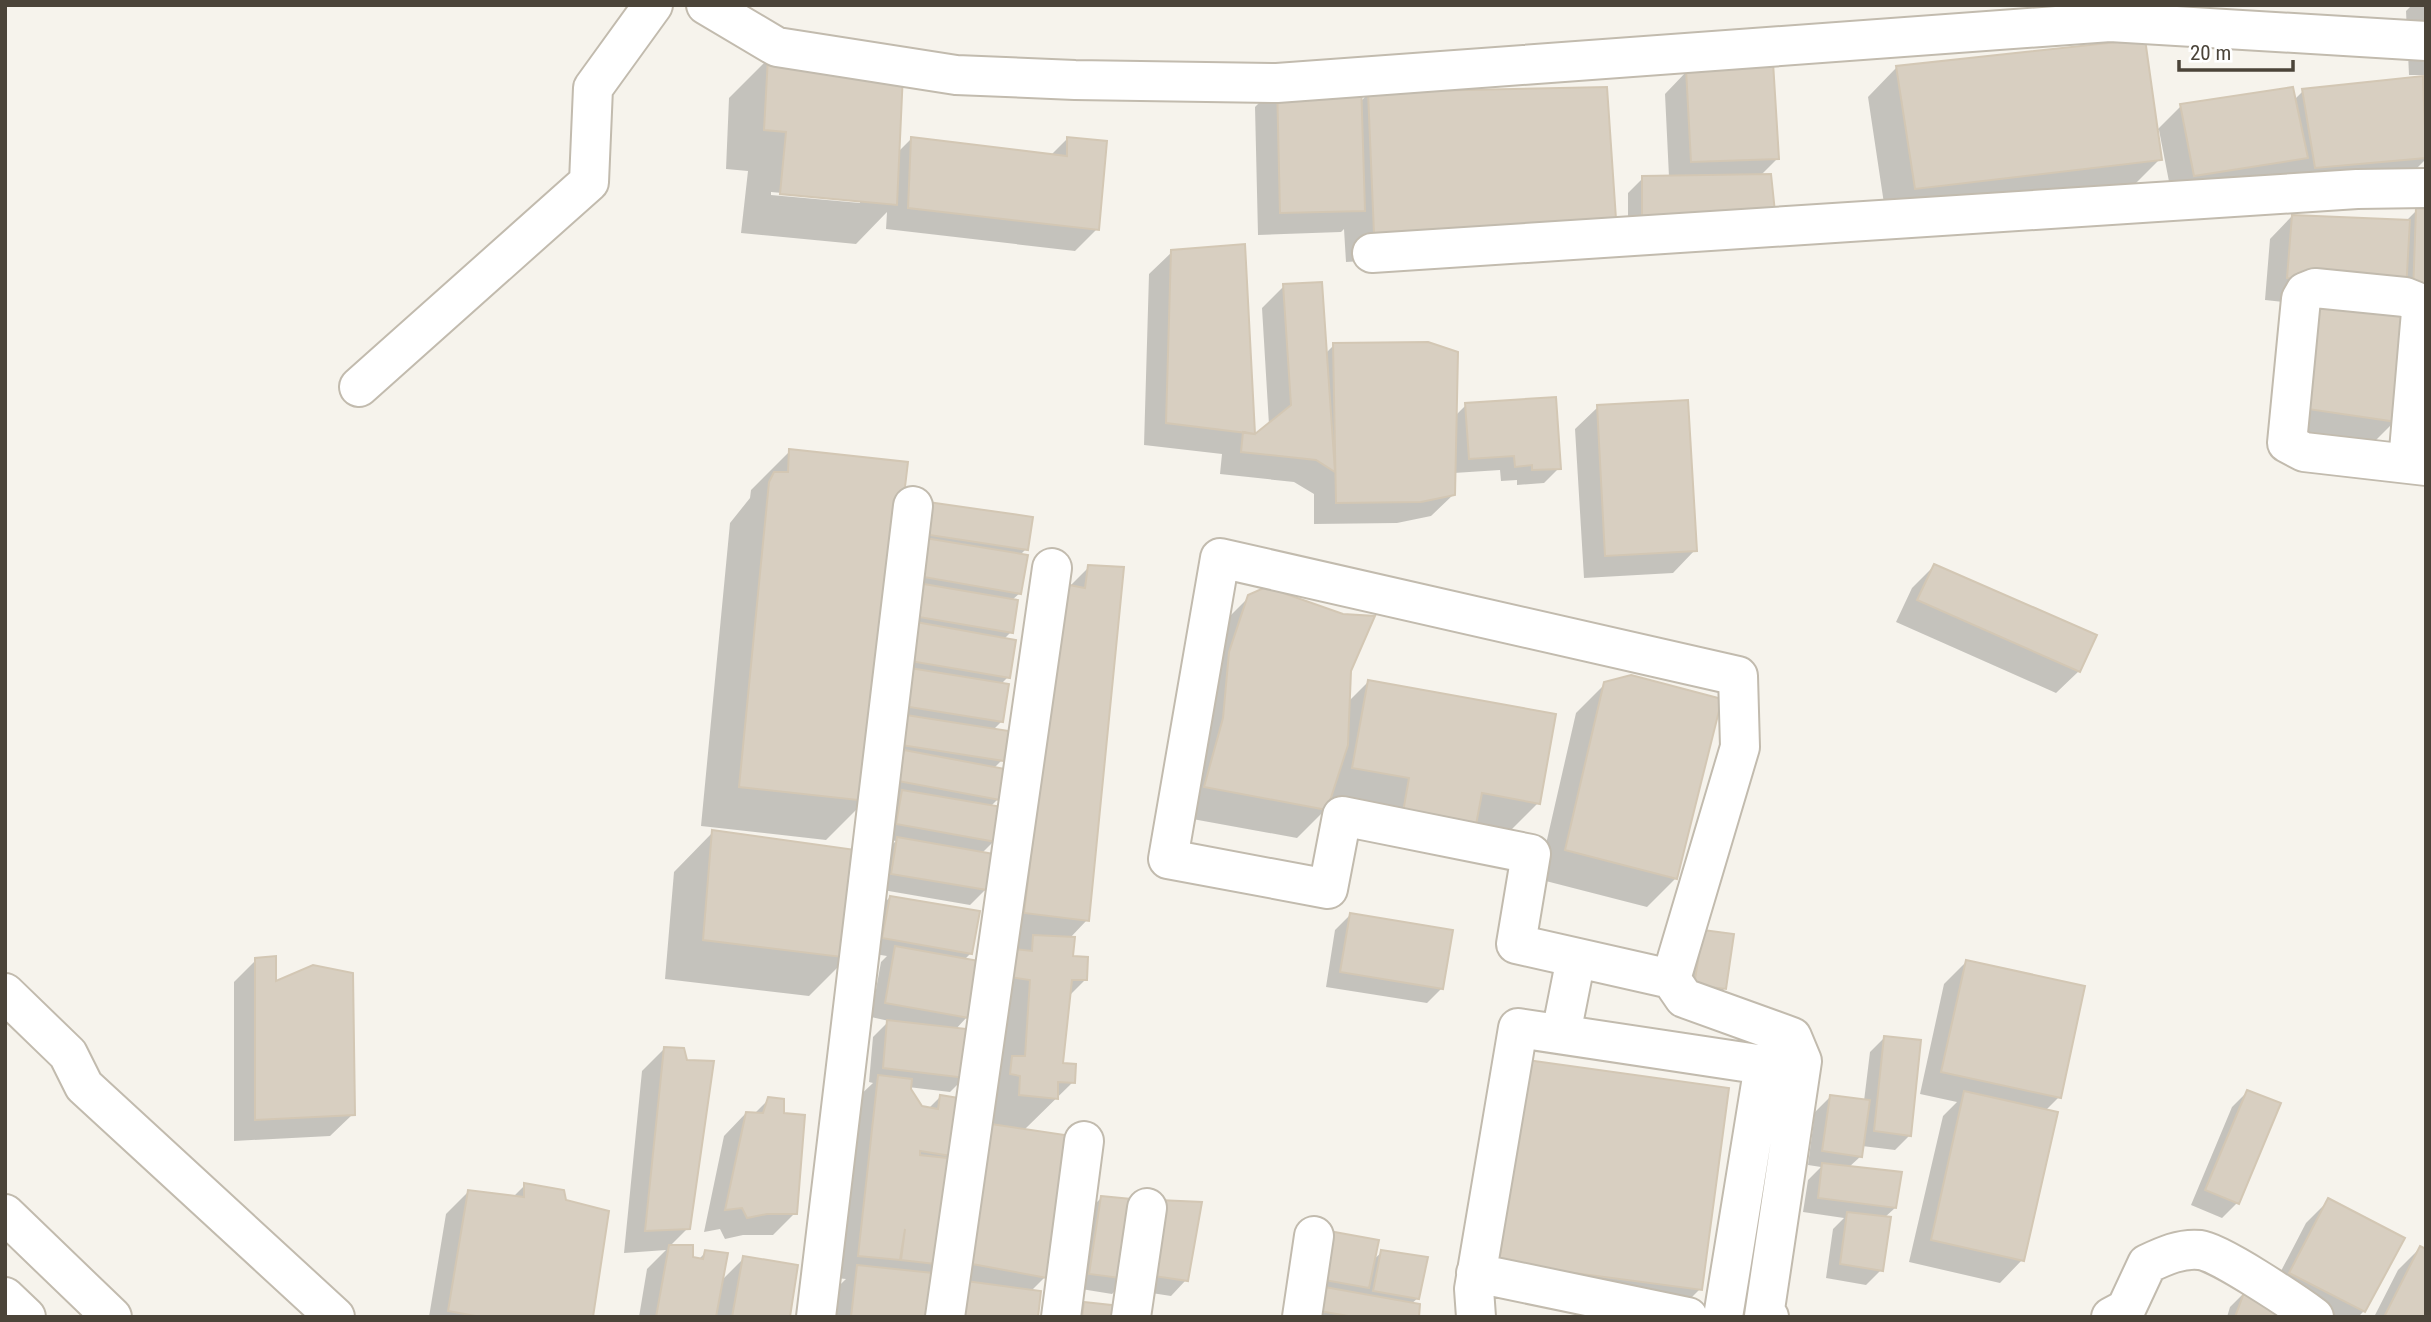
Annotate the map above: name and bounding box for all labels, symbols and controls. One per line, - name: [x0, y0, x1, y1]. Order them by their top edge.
- scale bar: [2179, 28, 2293, 72]
- text: 20 m: [2190, 41, 2231, 65]

